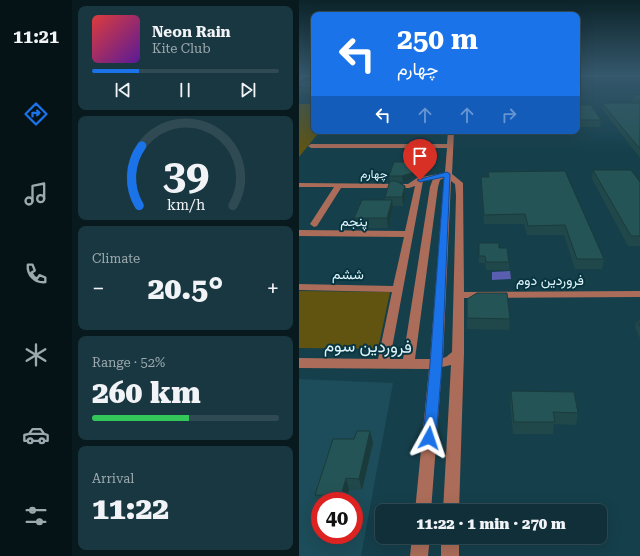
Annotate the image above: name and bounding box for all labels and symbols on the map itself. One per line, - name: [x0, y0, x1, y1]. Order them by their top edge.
- pin: [403, 139, 437, 180]
- street label: چهارم: [360, 167, 388, 182]
- street label: پنجم: [340, 213, 368, 231]
- street label: ششم: [332, 266, 364, 283]
- street label: فروردین دوم: [516, 272, 584, 289]
- street label: فروردین سوم: [324, 335, 412, 358]
- position arrow: [408, 417, 450, 459]
- speed limit sign: 40: [311, 492, 363, 544]

